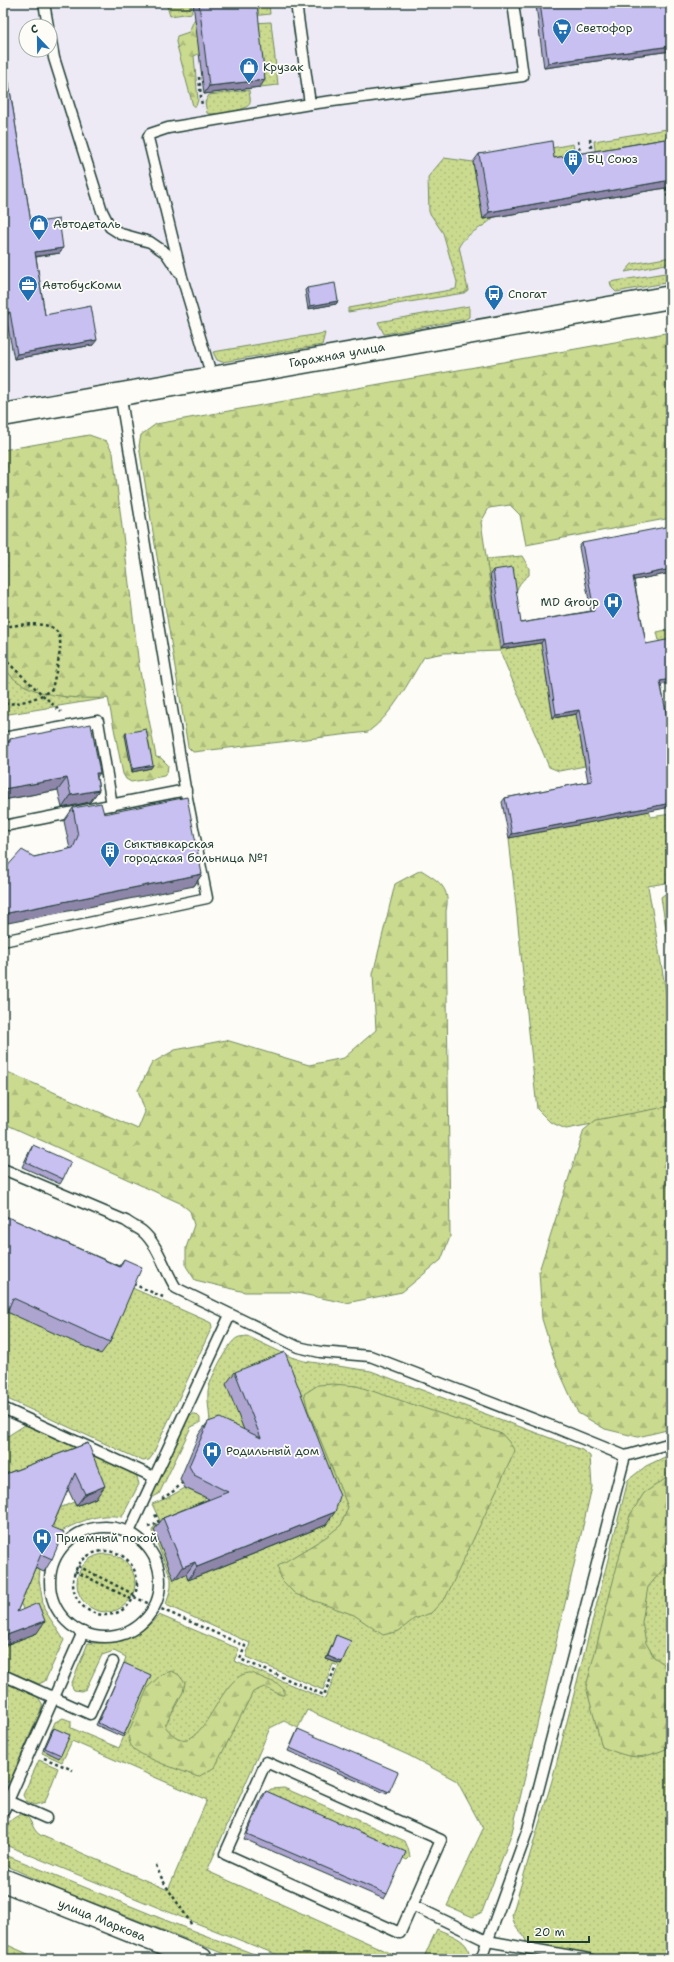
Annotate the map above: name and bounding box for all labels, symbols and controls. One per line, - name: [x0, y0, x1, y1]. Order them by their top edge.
- supermarket icon: Светофор: [551, 17, 573, 45]
- north arrow: [18, 18, 58, 58]
- place label: Светофор: [576, 20, 633, 36]
- text: С: [28, 21, 41, 37]
- shop icon: Крузак: [238, 56, 260, 84]
- place label: Крузак: [263, 59, 304, 75]
- building icon: БЦ Союз: [562, 148, 584, 176]
- place label: БЦ Союз: [587, 151, 638, 167]
- shop icon: Автодеталь: [28, 213, 50, 241]
- place label: Автодеталь: [53, 216, 121, 232]
- office icon: АвтобусКоми: [17, 274, 39, 302]
- place label: АвтобусКоми: [42, 277, 122, 293]
- bus stop icon: Спогат: [483, 283, 505, 311]
- place label: Спогат: [508, 286, 548, 302]
- street label: Гаражная улица: [288, 339, 387, 371]
- hospital icon: MD Group: [602, 591, 624, 619]
- place label: MD Group: [540, 594, 599, 610]
- place label: Сыктывкарская городская больница №1: [124, 836, 268, 866]
- building icon: Сыктывкарская городская больница №1: [99, 840, 121, 868]
- hospital icon: Родильный дом: [201, 1440, 223, 1468]
- place label: Родильный дом: [226, 1443, 319, 1459]
- hospital icon: Приемный покой: [31, 1527, 53, 1555]
- place label: Приемный покой: [56, 1530, 158, 1546]
- street label: улица Маркова: [56, 1895, 149, 1945]
- scale bar: [528, 1918, 589, 1944]
- text: 20 m: [534, 1924, 565, 1940]

